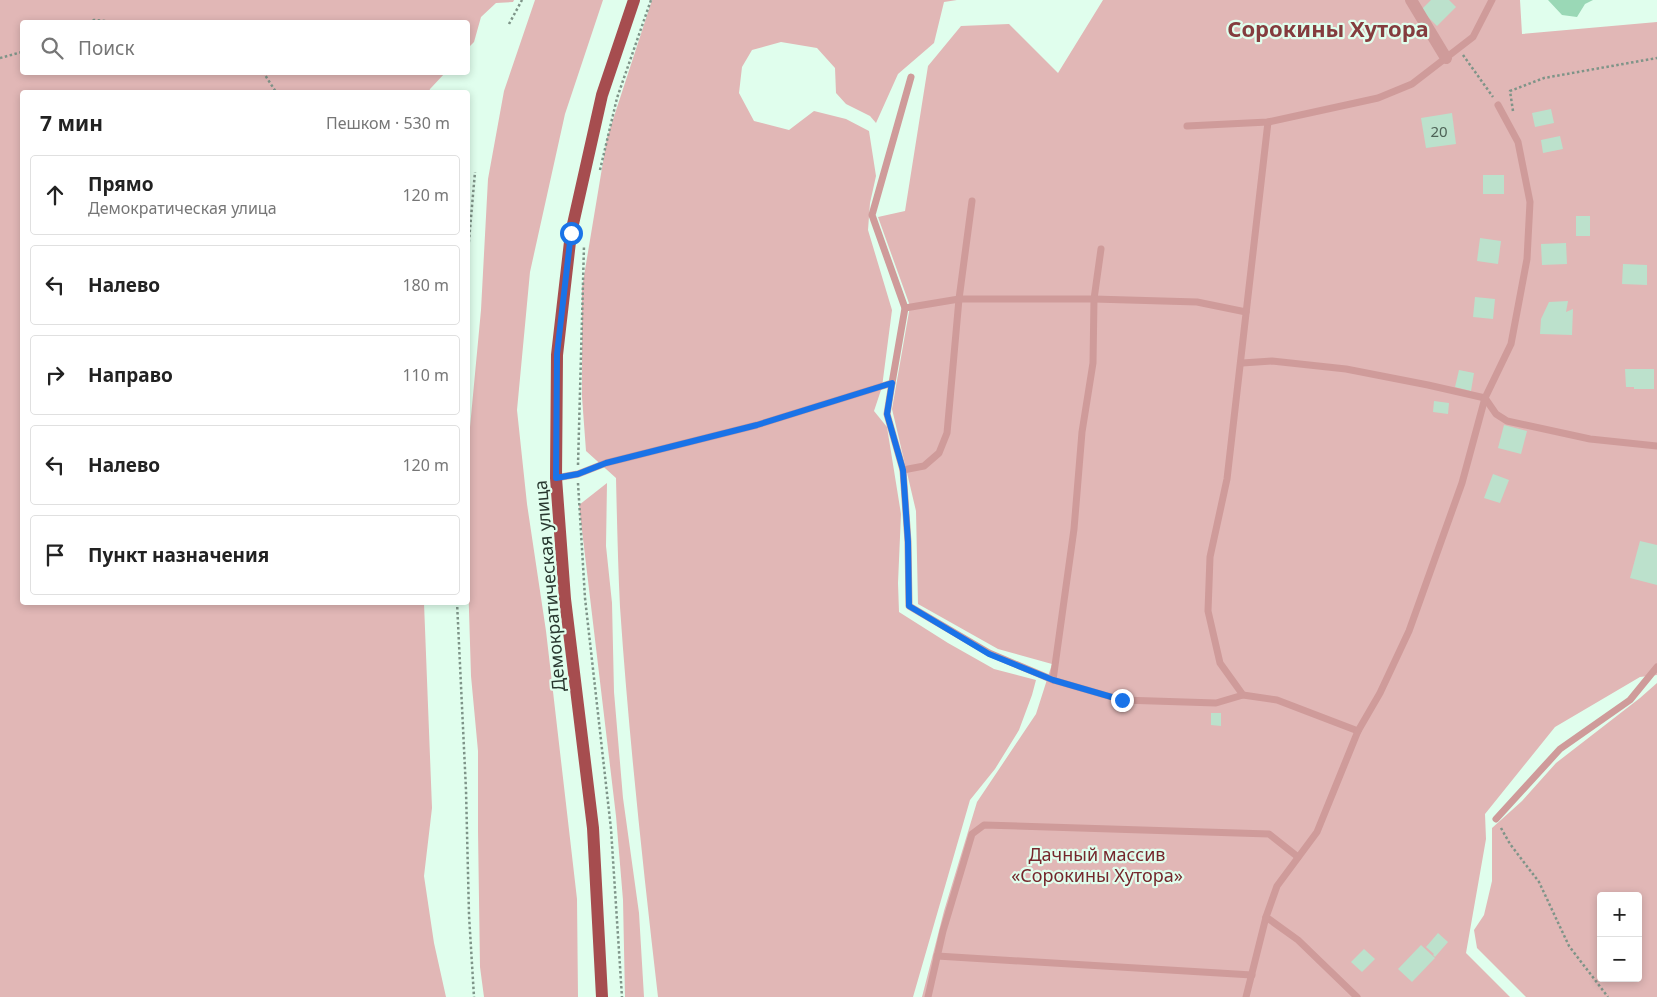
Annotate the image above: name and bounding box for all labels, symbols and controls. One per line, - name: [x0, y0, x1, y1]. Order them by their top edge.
- district label: Сорокины Хутора: [1227, 13, 1429, 43]
- search box: [20, 20, 470, 75]
- icon: search: [38, 34, 66, 62]
- text: Поиск: [78, 35, 134, 61]
- text: 7 мин: [40, 109, 103, 137]
- text: Пешком · 530 m: [326, 112, 450, 134]
- house number: 20: [1430, 121, 1448, 141]
- text: Прямо: [88, 171, 154, 197]
- icon: ahead: [41, 181, 69, 209]
- text: 120 m: [402, 184, 449, 206]
- text: Демократическая улица: [88, 197, 277, 219]
- route start: [560, 222, 583, 245]
- icon: left: [41, 271, 69, 299]
- text: Налево: [88, 272, 160, 298]
- text: 180 m: [402, 274, 449, 296]
- icon: right: [41, 361, 69, 389]
- text: Направо: [88, 362, 173, 388]
- text: 110 m: [402, 364, 449, 386]
- icon: left: [41, 451, 69, 479]
- text: Налево: [88, 452, 160, 478]
- text: 120 m: [402, 454, 449, 476]
- street label: Демократическая улица: [528, 479, 570, 693]
- icon: arrive: [41, 541, 69, 569]
- text: Пункт назначения: [88, 542, 269, 568]
- route end: [1111, 689, 1134, 712]
- park label: Дачный массив «Сорокины Хутора»: [1011, 842, 1183, 887]
- map controls: [1597, 892, 1642, 982]
- button: +: [1597, 892, 1642, 937]
- button: −: [1597, 937, 1642, 982]

